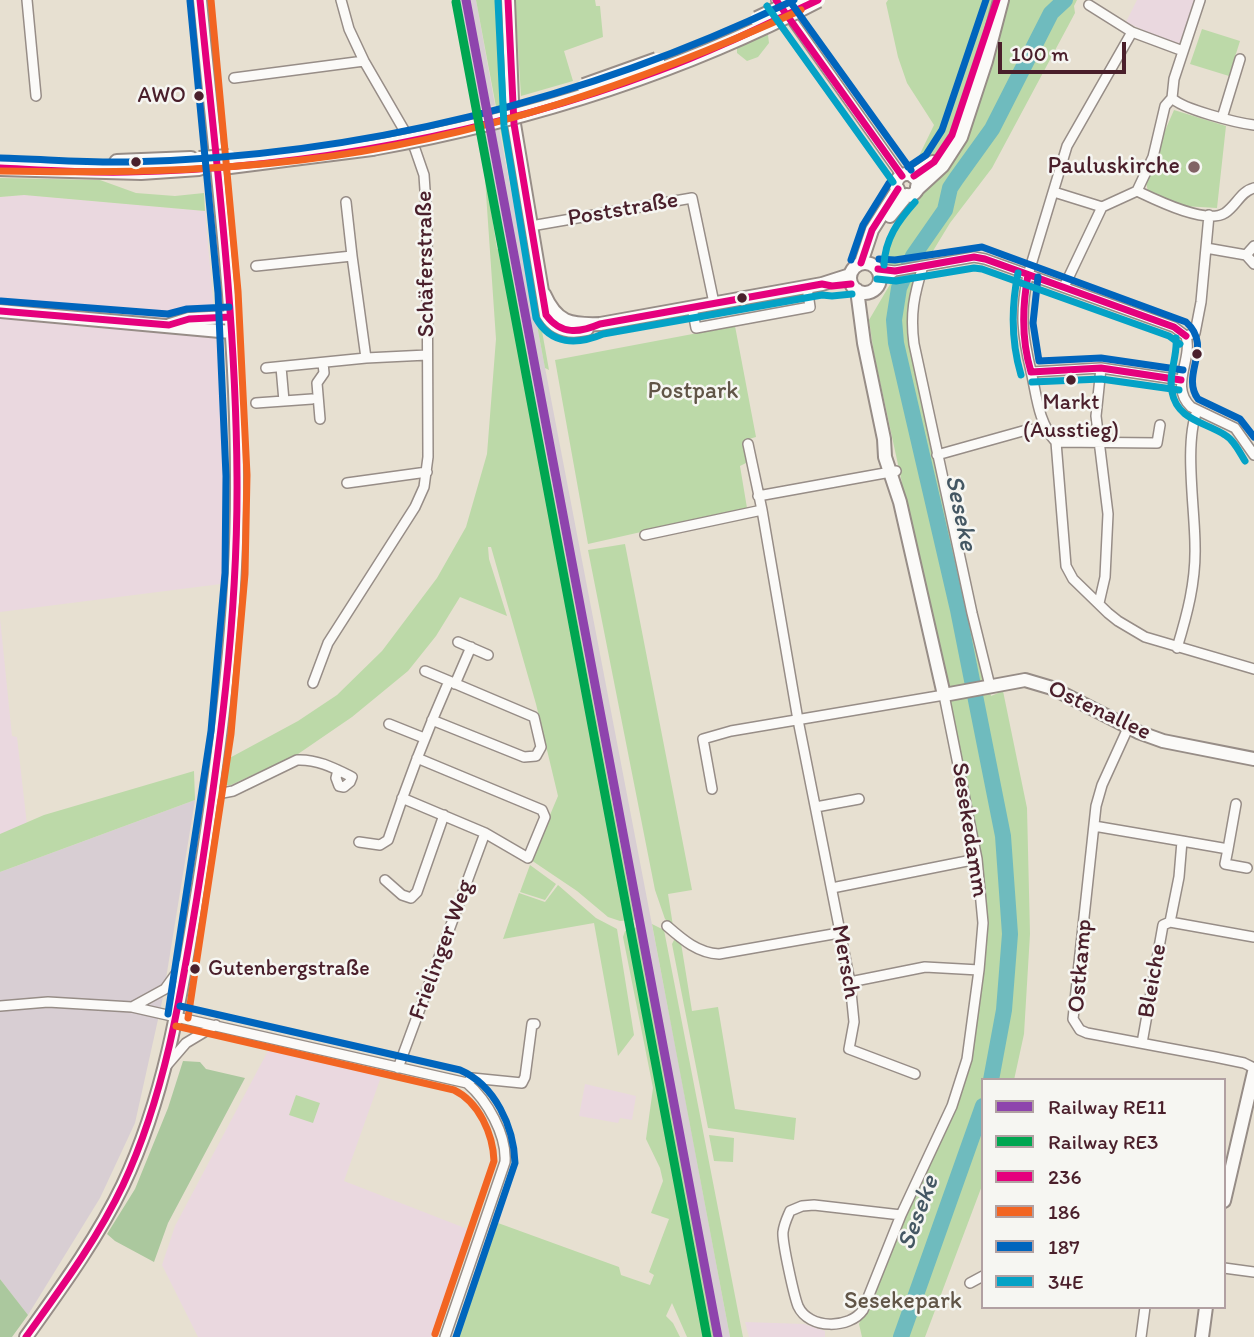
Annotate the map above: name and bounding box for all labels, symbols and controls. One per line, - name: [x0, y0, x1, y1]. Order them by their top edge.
- scale bar: [1002, 28, 1130, 72]
- text: 100 m: [1011, 41, 1069, 66]
- place label: AWO: [138, 83, 186, 109]
- marker: AWO: [192, 89, 206, 103]
- place label: Pauluskirche: [1047, 153, 1180, 181]
- unlabelled marker: [129, 155, 143, 169]
- marker: Pauluskirche: [1186, 159, 1202, 175]
- street label: Poststraße: [565, 186, 681, 234]
- street label: Schäferstraße: [410, 190, 442, 338]
- unlabelled marker: [735, 291, 749, 305]
- unlabelled marker: [1190, 347, 1204, 361]
- marker: Markt (Ausstieg): [1064, 373, 1078, 387]
- park label: Postpark: [647, 378, 739, 406]
- place label: Markt (Ausstieg): [1023, 390, 1119, 442]
- water label: Seseke: [937, 472, 983, 554]
- street label: Ostenallee: [1043, 675, 1155, 747]
- street label: Sesekedamm: [944, 761, 994, 899]
- street label: Frielinger Weg: [403, 876, 481, 1024]
- street label: Ostkamp: [1063, 918, 1099, 1014]
- street label: Mersch: [824, 923, 866, 1001]
- street label: Bleiche: [1132, 941, 1174, 1021]
- place label: Gutenbergstraße: [208, 956, 370, 982]
- marker: Gutenbergstraße: [188, 962, 202, 976]
- legend: [981, 1078, 1226, 1309]
- text: Railway RE11: [1048, 1094, 1167, 1119]
- text: Railway RE3: [1048, 1129, 1159, 1154]
- text: 236: [1048, 1164, 1082, 1189]
- water label: Seseke: [891, 1172, 947, 1254]
- text: 186: [1048, 1199, 1080, 1224]
- text: 187: [1048, 1234, 1080, 1259]
- text: 34E: [1048, 1269, 1084, 1294]
- park label: Sesekepark: [844, 1288, 962, 1316]

